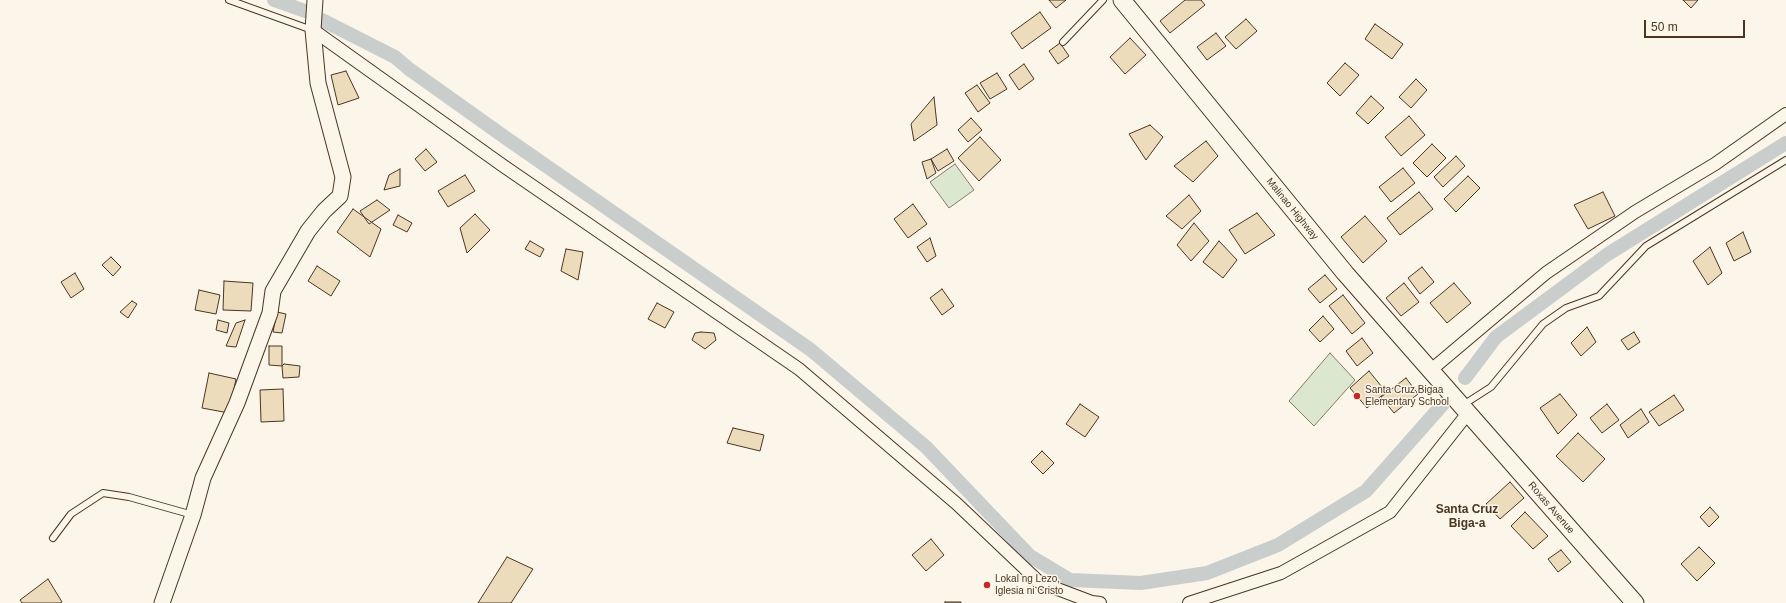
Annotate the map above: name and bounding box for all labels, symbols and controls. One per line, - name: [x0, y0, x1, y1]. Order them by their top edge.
- scale bar: [1646, 12, 1747, 38]
- text: 50 m: [1651, 20, 1678, 34]
- street label: Malinao Highway: [1263, 176, 1321, 242]
- place label: Santa Cruz Bigaa Elementary School: [1365, 384, 1449, 408]
- marker: Santa Cruz Bigaa Elementary School: [1352, 391, 1362, 401]
- street label: Roxas Avenue: [1525, 480, 1577, 536]
- district label: Santa Cruz Biga-a: [1436, 503, 1498, 531]
- place label: Lokal ng Lezo, Iglesia ni Cristo: [995, 573, 1063, 596]
- marker: Lokal ng Lezo, Iglesia ni Cristo: [982, 580, 992, 590]

